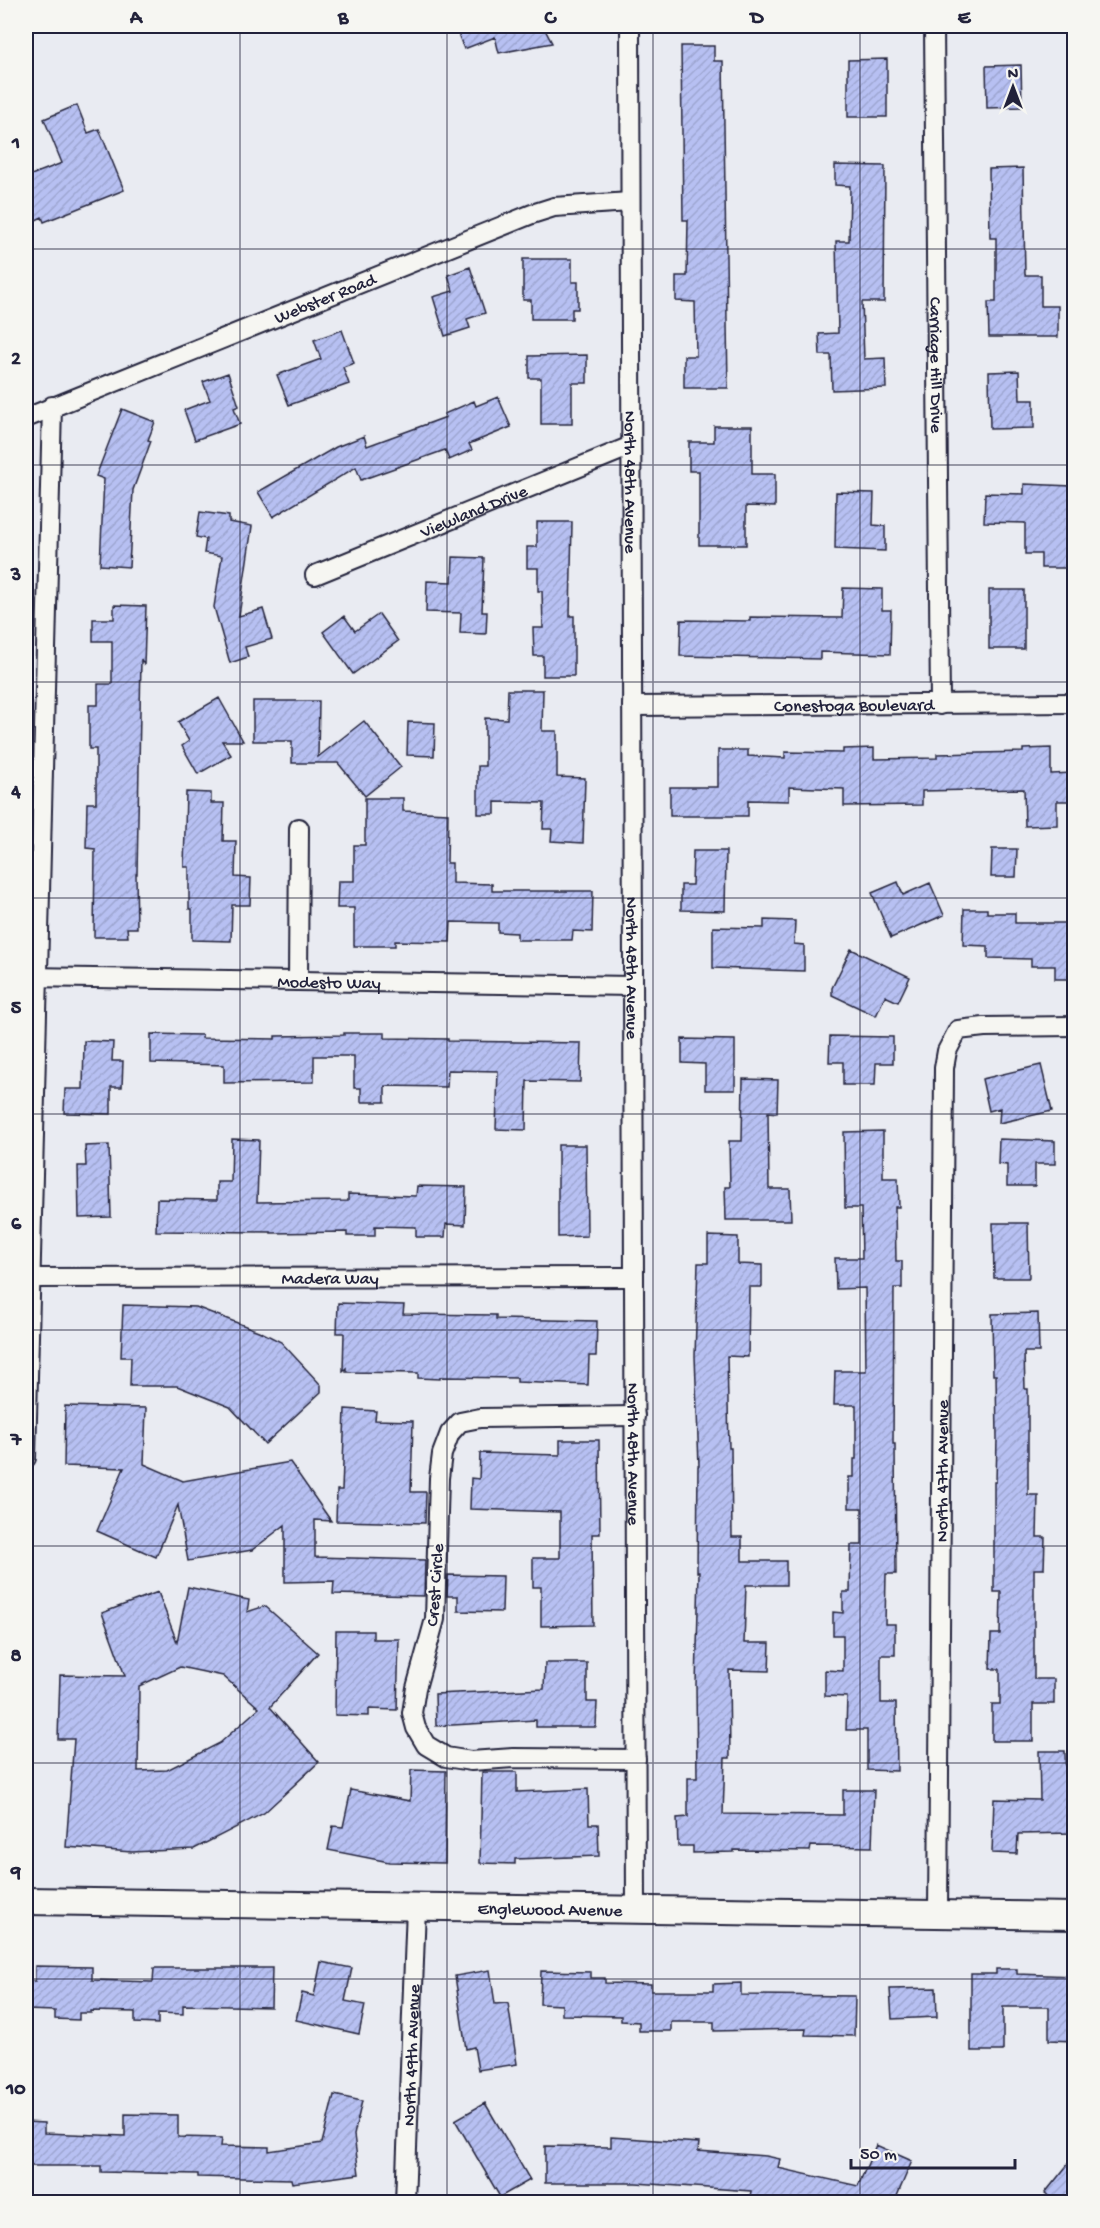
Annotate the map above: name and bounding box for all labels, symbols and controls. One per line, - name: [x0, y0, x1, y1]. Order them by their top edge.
- text: A: [129, 8, 144, 31]
- text: B: [337, 8, 349, 31]
- text: C: [544, 8, 558, 31]
- text: D: [748, 8, 764, 31]
- text: E: [958, 8, 972, 31]
- north arrow: [983, 57, 1043, 117]
- text: N: [1008, 66, 1019, 85]
- text: 1: [11, 133, 20, 156]
- street label: Webster Road: [272, 270, 381, 330]
- street label: Carriage Hill Drive: [923, 297, 946, 434]
- text: 2: [11, 349, 21, 372]
- street label: North 48th Avenue: [618, 411, 640, 554]
- street label: Viewland Drive: [417, 481, 532, 544]
- text: 3: [10, 565, 21, 588]
- street label: Conestoga Boulevard: [774, 696, 936, 718]
- text: 4: [10, 782, 21, 805]
- street label: North 48th Avenue: [620, 897, 641, 1040]
- street label: Modesto Way: [277, 973, 381, 995]
- text: 5: [11, 998, 22, 1021]
- text: 6: [11, 1214, 22, 1237]
- street label: Madera Way: [281, 1269, 379, 1291]
- street label: North 48th Avenue: [621, 1383, 643, 1526]
- street label: North 47th Avenue: [933, 1399, 955, 1542]
- text: 7: [10, 1430, 23, 1453]
- street label: Crest Circle: [423, 1542, 450, 1627]
- text: 8: [11, 1646, 22, 1669]
- text: 9: [10, 1863, 21, 1886]
- street label: Englewood Avenue: [477, 1899, 623, 1923]
- street label: North 49th Avenue: [400, 1983, 426, 2126]
- text: 10: [5, 2079, 26, 2102]
- scale bar: [851, 2132, 1014, 2170]
- text: 50 m: [860, 2145, 897, 2166]

